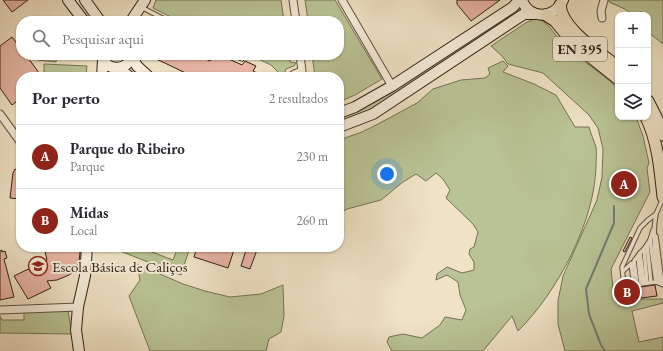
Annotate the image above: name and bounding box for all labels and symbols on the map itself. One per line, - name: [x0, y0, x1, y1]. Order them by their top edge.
- road number: EN 395: [553, 37, 607, 61]
- your location: [377, 164, 397, 184]
- pin: A: [611, 169, 637, 199]
- school or university icon: Escola Básica de Caliços: [27, 255, 49, 277]
- place label: Escola Básica de Caliços: [52, 257, 188, 276]
- pin: B: [614, 277, 640, 307]

